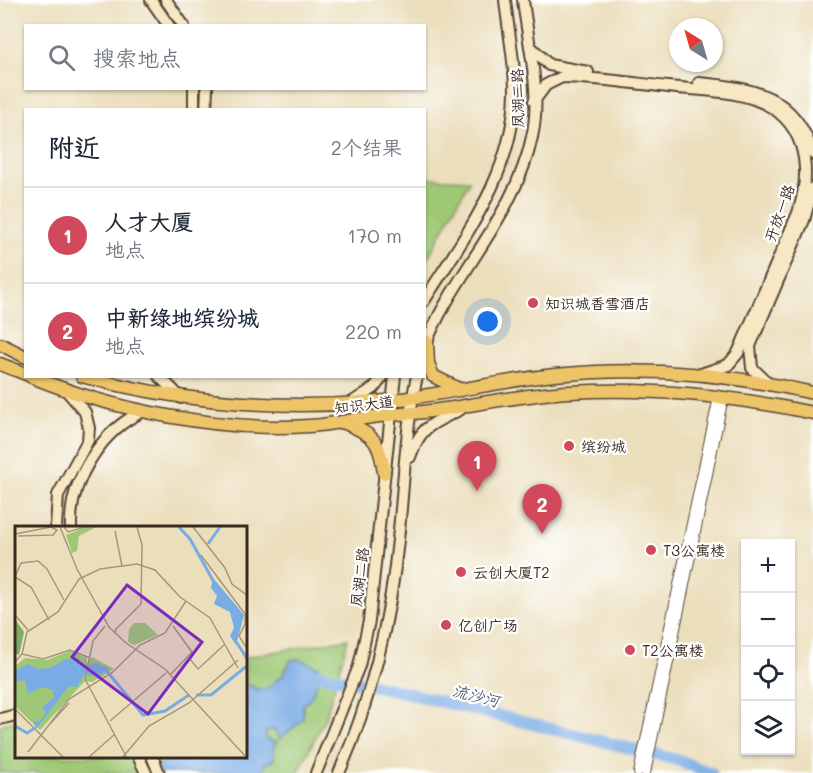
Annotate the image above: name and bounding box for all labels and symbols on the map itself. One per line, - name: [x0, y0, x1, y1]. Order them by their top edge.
- north arrow: [669, 18, 723, 72]
- street label: 凤湖二路: [506, 68, 528, 128]
- street label: 开放一路: [759, 181, 799, 245]
- place label: 知识城香雪酒店: [545, 293, 650, 313]
- marker: 知识城香雪酒店: [526, 296, 540, 310]
- your location: [473, 307, 502, 336]
- street label: 知识大道: [333, 390, 395, 418]
- place label: 缤纷城: [581, 436, 626, 456]
- marker: 缤纷城: [562, 439, 576, 453]
- pin: 1: [458, 442, 496, 491]
- pin: 2: [522, 484, 562, 534]
- inset map: [15, 526, 248, 758]
- place label: T3公寓楼: [663, 540, 725, 560]
- marker: T3公寓楼: [644, 543, 658, 557]
- street label: 凤湖二路: [345, 546, 373, 608]
- place label: 云创大厦T2: [473, 562, 550, 582]
- marker: 云创大厦T2: [454, 565, 468, 579]
- place label: 亿创广场: [458, 615, 518, 635]
- marker: 亿创广场: [439, 618, 453, 632]
- place label: T2公寓楼: [642, 640, 704, 660]
- marker: T2公寓楼: [623, 643, 637, 657]
- water label: 流沙河: [450, 679, 505, 712]

